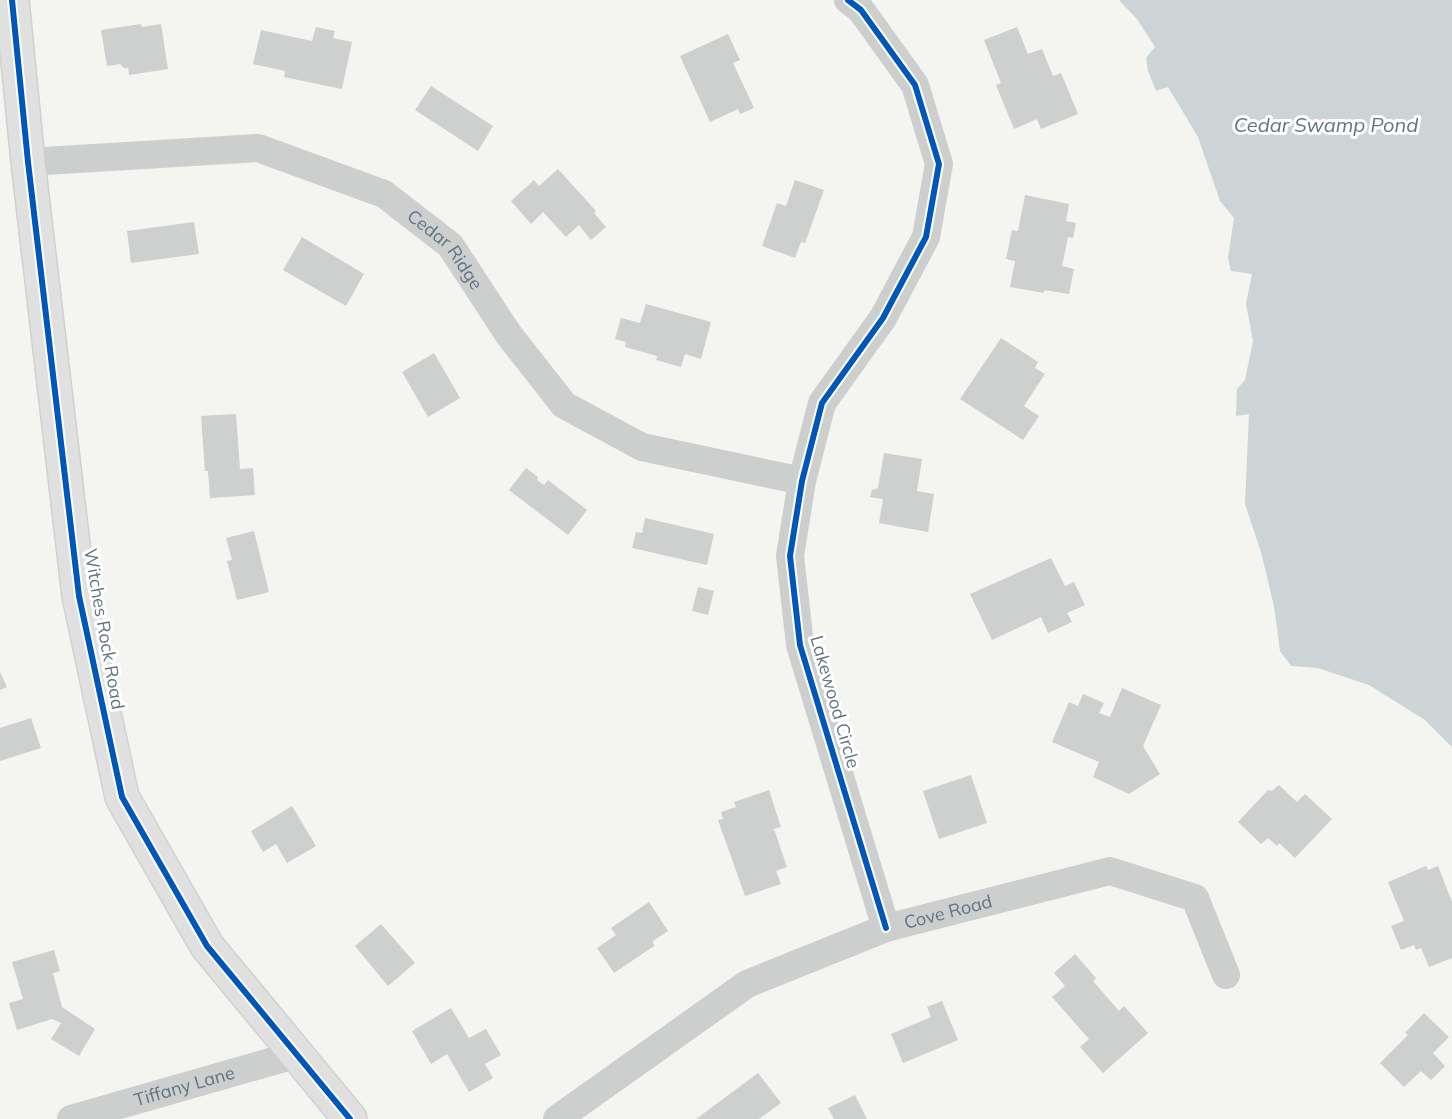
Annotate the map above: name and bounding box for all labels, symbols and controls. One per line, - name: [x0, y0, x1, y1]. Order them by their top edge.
- water label: Cedar Swamp Pond: [1234, 112, 1418, 137]
- street label: Cedar Ridge: [403, 204, 488, 294]
- street label: Witches Rock Road: [79, 547, 130, 711]
- street label: Lakewood Circle: [806, 633, 865, 771]
- street label: Cove Road: [902, 889, 994, 934]
- street label: Tiffany Lane: [131, 1061, 237, 1111]

